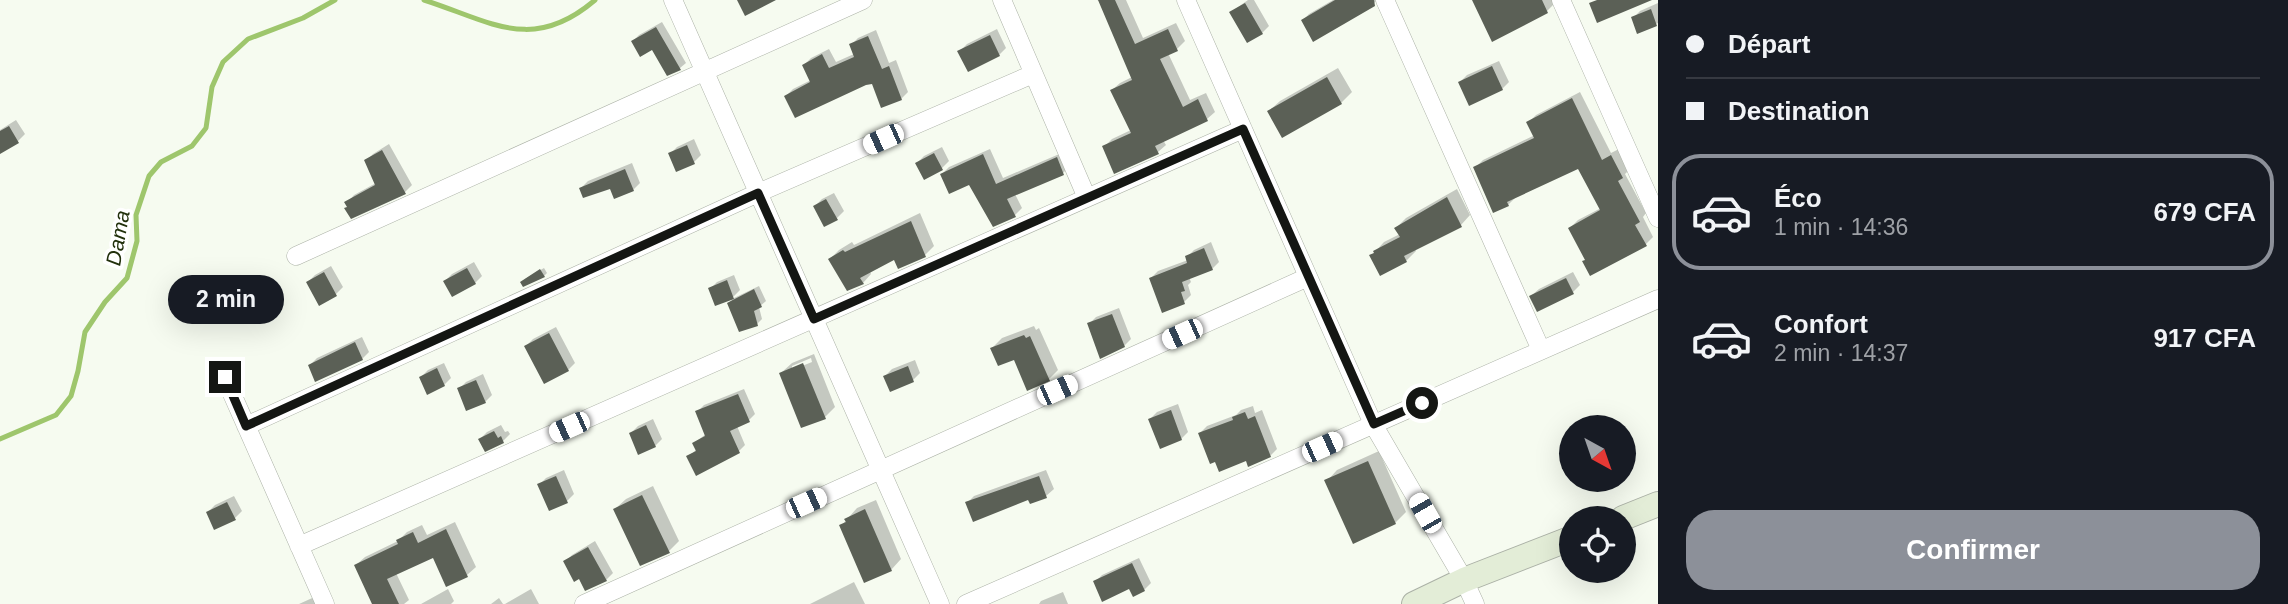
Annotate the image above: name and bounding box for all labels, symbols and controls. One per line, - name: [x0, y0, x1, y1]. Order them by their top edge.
- text: Départ: [1728, 29, 1810, 59]
- text: Destination: [1728, 96, 1870, 126]
- car: [860, 121, 907, 157]
- icon: car: [1690, 181, 1753, 244]
- text: Éco: [1774, 183, 1822, 213]
- text: 679 CFA: [2153, 197, 2256, 227]
- water label: Dama: [101, 208, 134, 268]
- text: 1 min · 14:36: [1774, 214, 1908, 240]
- callout: 2 min: [167, 276, 283, 324]
- text: 2 min: [196, 286, 256, 312]
- icon: car: [1690, 307, 1753, 370]
- text: Confort: [1774, 309, 1868, 339]
- car: [1159, 316, 1206, 352]
- text: 917 CFA: [2153, 323, 2256, 353]
- text: 2 min · 14:37: [1774, 340, 1908, 366]
- route end: [209, 361, 241, 393]
- car: [1034, 372, 1081, 408]
- route start: [1406, 387, 1438, 419]
- car: [546, 409, 593, 445]
- north arrow: [1559, 415, 1636, 492]
- map controls: [1559, 415, 1636, 583]
- car: [1299, 429, 1346, 465]
- car: [783, 485, 830, 521]
- car: [1406, 490, 1445, 536]
- button: locate: [1559, 506, 1636, 583]
- button: Confirmer: [1686, 510, 2260, 590]

